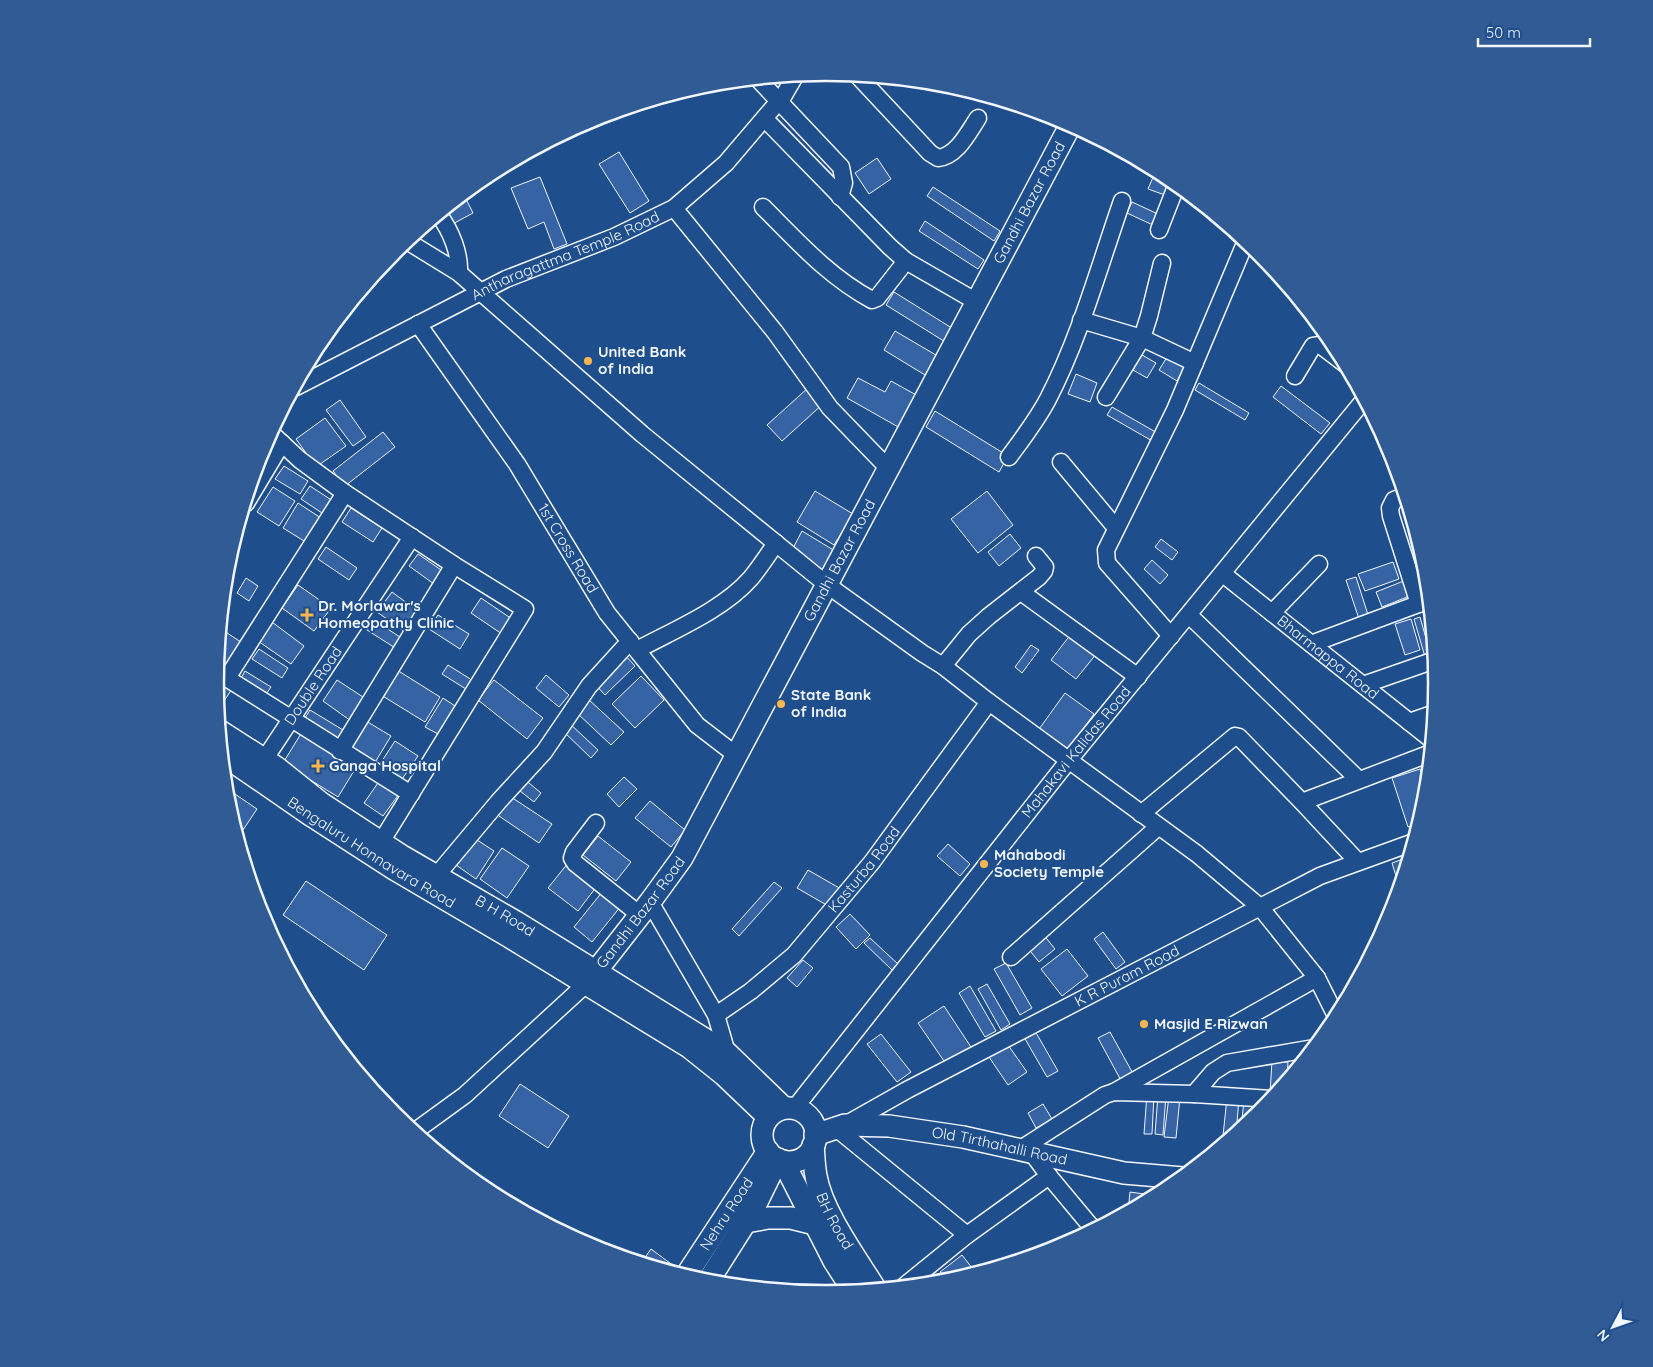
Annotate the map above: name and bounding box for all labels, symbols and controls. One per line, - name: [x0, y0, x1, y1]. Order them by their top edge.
- scale bar: [1478, 15, 1590, 47]
- text: 50 m: [1486, 23, 1521, 42]
- street label: Gandhi Bazar Road: [989, 138, 1069, 267]
- street label: Antharagattma Temple Road: [468, 206, 662, 304]
- place label: United Bank of India: [598, 342, 686, 378]
- marker: United Bank of India: [582, 355, 594, 367]
- street label: Gandhi Bazar Road: [799, 496, 879, 625]
- street label: 1st Cross Road: [534, 500, 603, 596]
- place label: Dr. Morlawar's Homeopathy Clinic: [318, 596, 454, 632]
- marker: Dr. Morlawar's Homeopathy Clinic: [300, 608, 314, 622]
- street label: Bharmappa Road: [1274, 611, 1383, 703]
- street label: Double Road: [280, 643, 346, 729]
- street label: Mahakavi Kalidas Road: [1017, 682, 1135, 822]
- place label: State Bank of India: [791, 685, 871, 721]
- marker: State Bank of India: [775, 698, 787, 710]
- place label: Ganga Hospital: [329, 756, 441, 775]
- marker: Ganga Hospital: [311, 759, 325, 773]
- street label: Bengaluru Honnavara Road: [284, 792, 459, 912]
- street label: Kasturba Road: [824, 822, 904, 916]
- place label: Mahabodi Society Temple: [994, 845, 1104, 881]
- street label: Gandhi Bazar Road: [592, 853, 689, 972]
- marker: Mahabodi Society Temple: [978, 858, 990, 870]
- street label: B H Road: [472, 890, 539, 940]
- street label: K R Puram Road: [1071, 941, 1182, 1011]
- place label: Masjid E Rizwan: [1154, 1014, 1268, 1033]
- marker: Masjid E Rizwan: [1138, 1018, 1150, 1030]
- street label: Old Tirthahalli Road: [931, 1122, 1069, 1169]
- street label: Nehru Road: [695, 1174, 757, 1254]
- street label: BH Road: [812, 1189, 858, 1253]
- north arrow: [1588, 1302, 1638, 1352]
- text: N: [1593, 1326, 1613, 1345]

